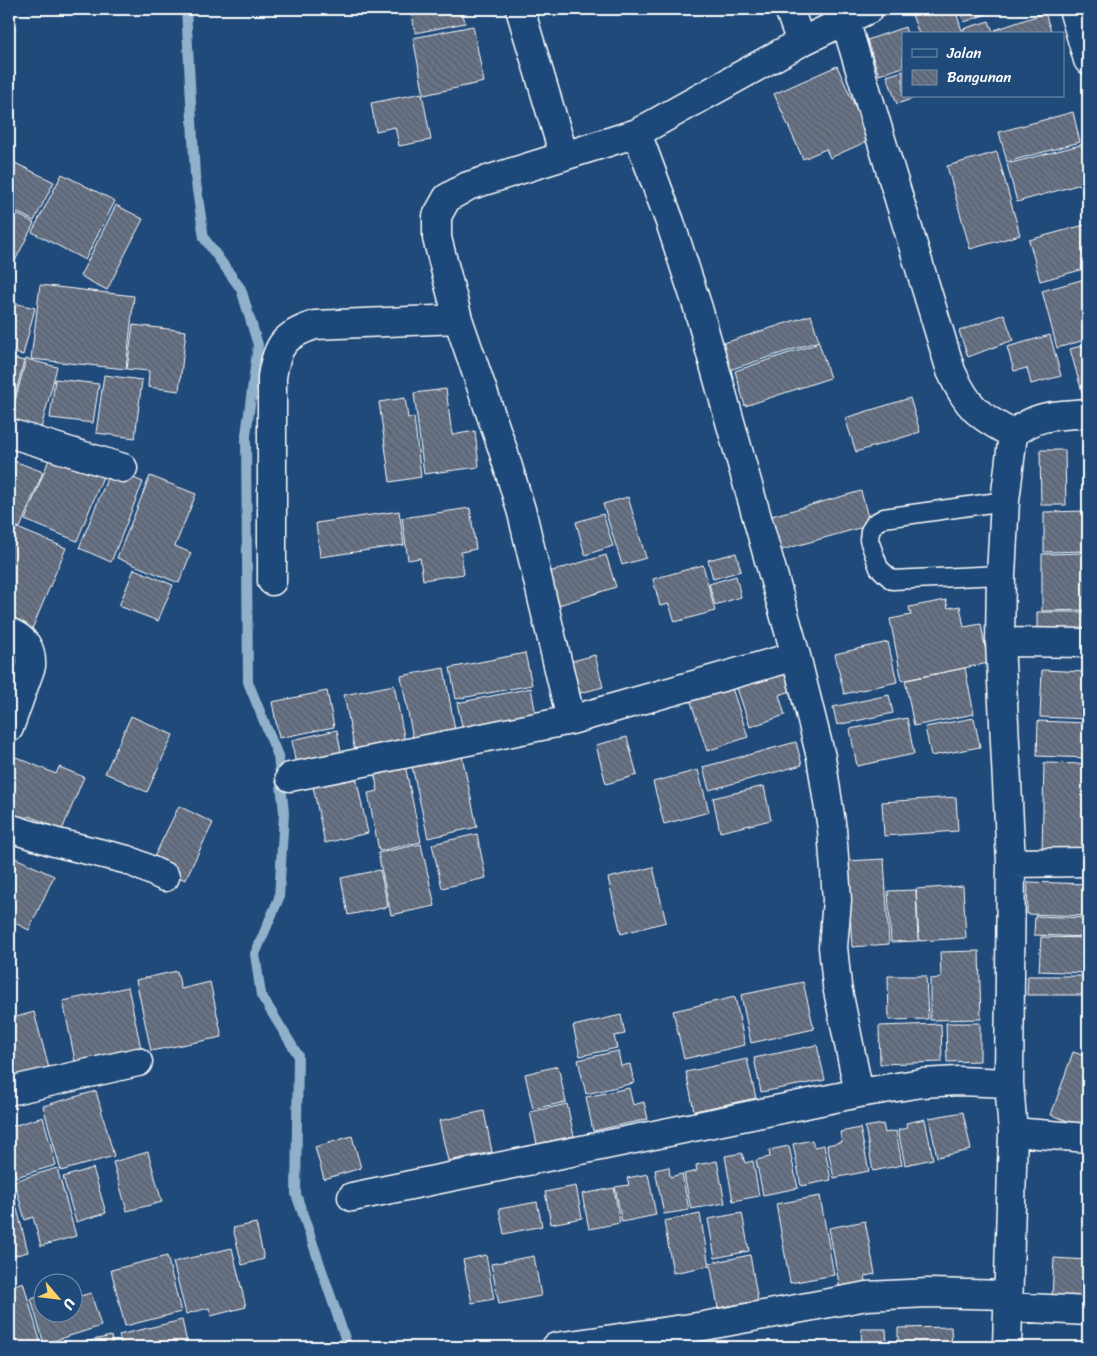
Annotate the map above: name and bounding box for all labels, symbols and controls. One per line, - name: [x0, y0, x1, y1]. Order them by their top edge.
- legend: [902, 32, 1064, 98]
- text: Jalan: [946, 40, 981, 66]
- text: Bangunan: [947, 64, 1011, 90]
- north arrow: [32, 1274, 82, 1324]
- text: U: [55, 1294, 82, 1314]

